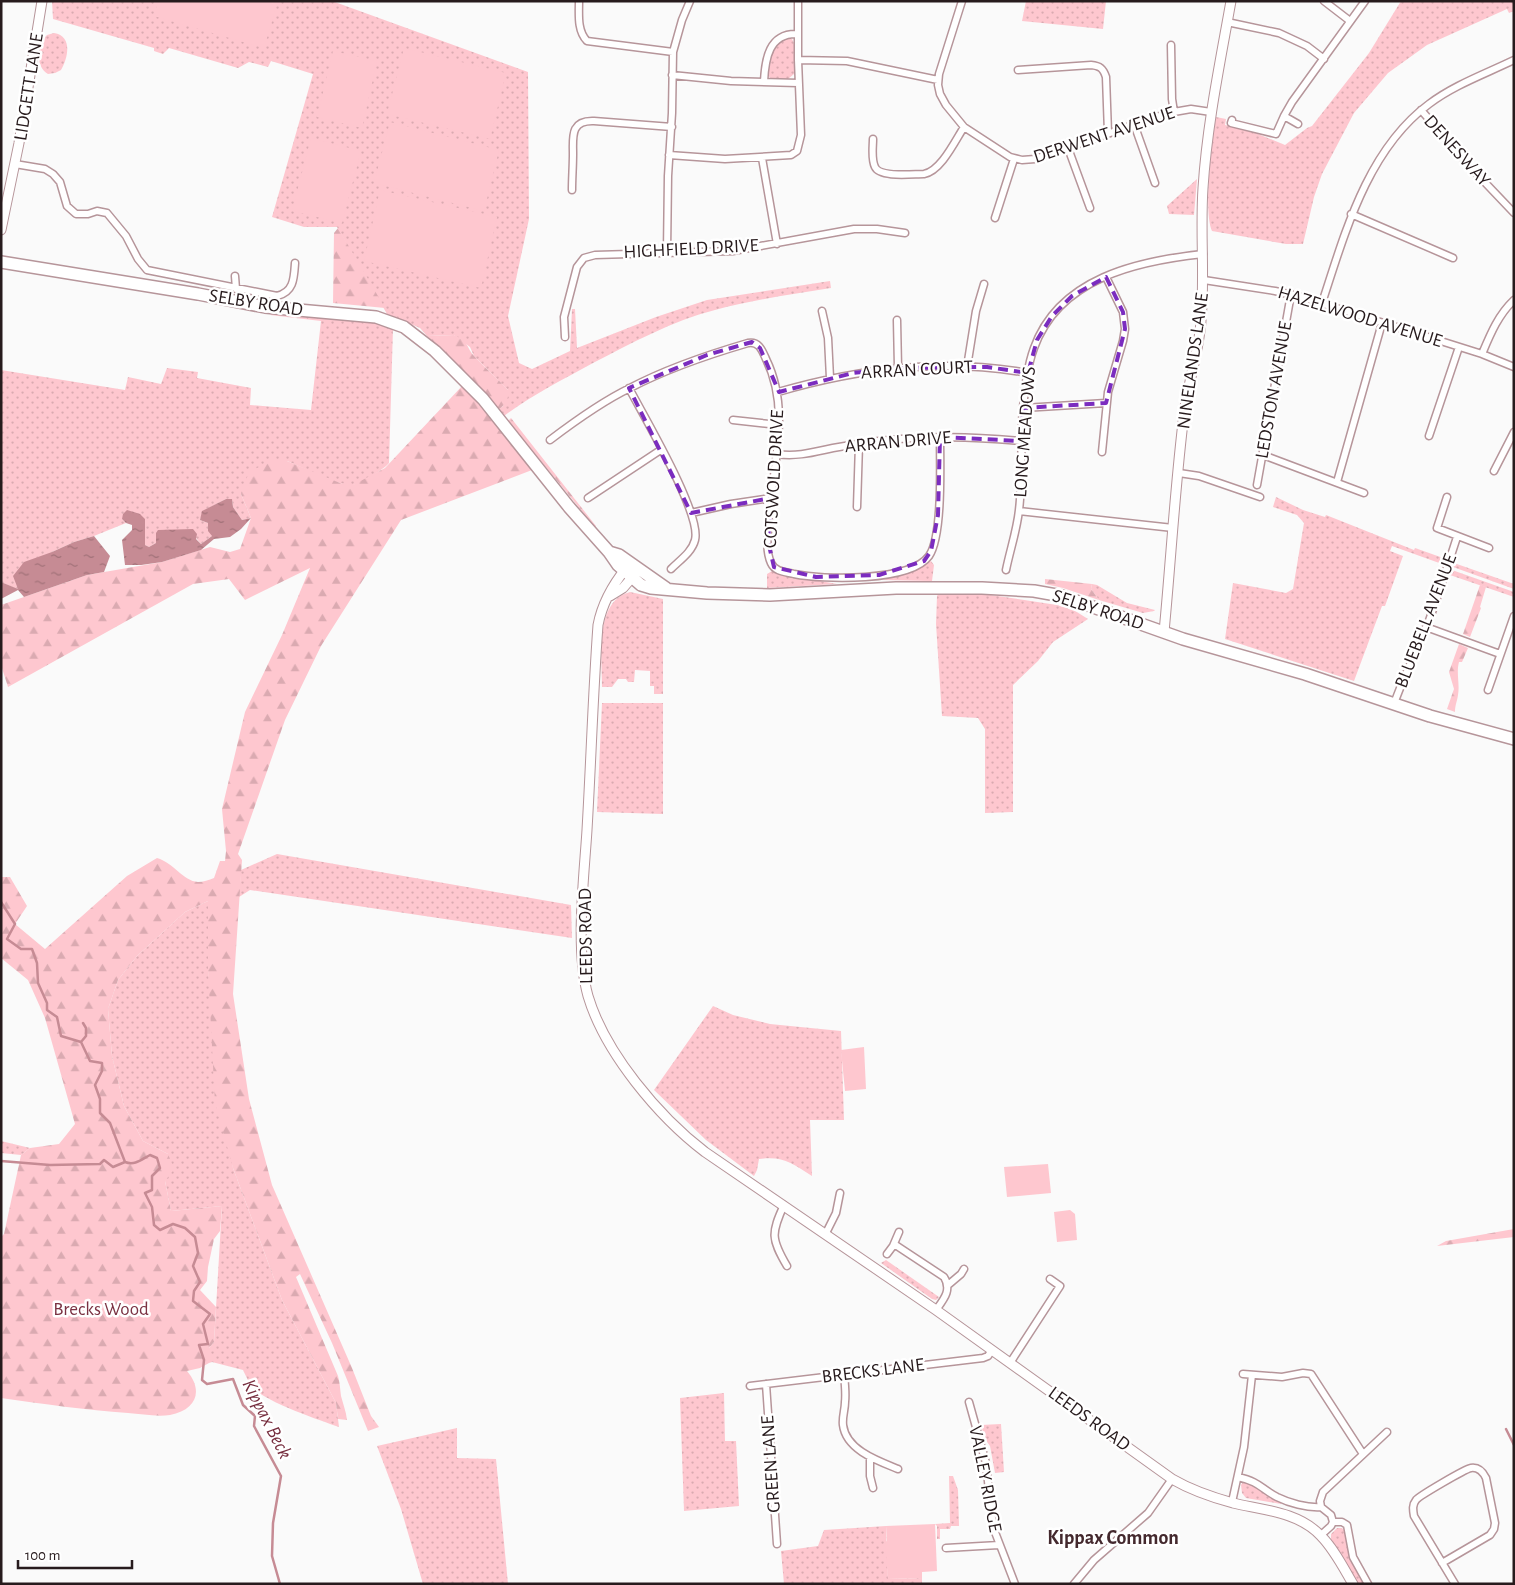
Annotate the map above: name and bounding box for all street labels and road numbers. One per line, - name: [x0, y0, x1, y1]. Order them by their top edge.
- street label: LIDGETT LANE: [11, 32, 47, 142]
- street label: DERWENT AVENUE: [1031, 103, 1177, 167]
- street label: DENESWAY: [1420, 112, 1494, 190]
- street label: HIGHFIELD DRIVE: [623, 236, 759, 262]
- street label: HAZELWOOD AVENUE: [1276, 283, 1444, 351]
- street label: SELBY ROAD: [208, 286, 304, 320]
- street label: NINELANDS LANE: [1174, 292, 1212, 430]
- street label: LEDSTON AVENUE: [1253, 320, 1295, 460]
- street label: ARRAN COURT: [861, 358, 973, 382]
- street label: LONG MEADOWS: [1011, 366, 1039, 498]
- street label: COTSWOLD DRIVE: [761, 409, 787, 549]
- street label: ARRAN DRIVE: [844, 428, 952, 456]
- street label: BLUEBELL AVENUE: [1392, 551, 1460, 691]
- street label: SELBY ROAD: [1050, 586, 1146, 634]
- street label: LEEDS ROAD: [576, 888, 596, 984]
- street label: BRECKS LANE: [821, 1355, 925, 1387]
- street label: LEEDS ROAD: [1045, 1383, 1133, 1455]
- street label: GREEN LANE: [758, 1415, 784, 1513]
- street label: VALLEY RIDGE: [965, 1424, 1005, 1534]

